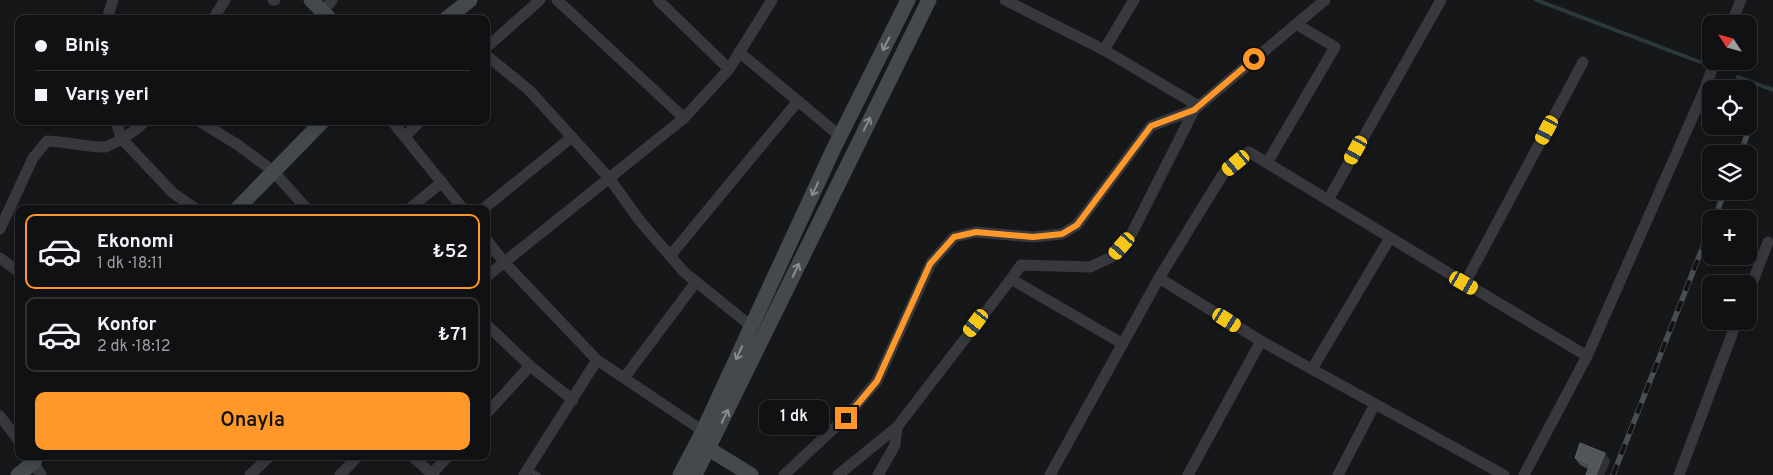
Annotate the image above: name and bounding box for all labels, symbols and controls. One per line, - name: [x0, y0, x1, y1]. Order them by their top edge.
- north arrow: [1702, 15, 1758, 70]
- map controls: [1702, 15, 1757, 330]
- text: Biniş: [65, 34, 109, 58]
- one-way arrow: [881, 36, 891, 51]
- route start: [1243, 48, 1265, 70]
- button: locate: [1702, 80, 1757, 135]
- text: Varış yeri: [65, 83, 149, 107]
- car: [1533, 113, 1560, 147]
- one-way arrow: [863, 117, 872, 132]
- car: [1342, 133, 1369, 167]
- button: layers: [1702, 145, 1757, 200]
- car: [1219, 148, 1252, 178]
- one-way arrow: [809, 182, 819, 197]
- button: +: [1702, 210, 1757, 265]
- icon: car: [37, 229, 82, 274]
- text: Ekonomi: [97, 230, 174, 254]
- car: [1106, 230, 1137, 262]
- text: ₺52: [432, 240, 468, 264]
- text: 1 dk · 18:11: [97, 254, 163, 274]
- one-way arrow: [792, 263, 801, 278]
- car: [1447, 269, 1480, 297]
- button: −: [1702, 275, 1757, 330]
- car: [1210, 306, 1243, 334]
- car: [960, 307, 991, 339]
- icon: car: [37, 312, 82, 357]
- text: Konfor: [97, 313, 156, 337]
- text: ₺71: [438, 323, 468, 347]
- text: 2 dk · 18:12: [97, 337, 171, 357]
- one-way arrow: [734, 345, 743, 360]
- button: Onayla: [35, 392, 470, 450]
- callout: 1 dk: [758, 400, 828, 436]
- text: 1 dk: [780, 407, 808, 427]
- route end: [835, 407, 857, 429]
- one-way arrow: [721, 409, 730, 424]

